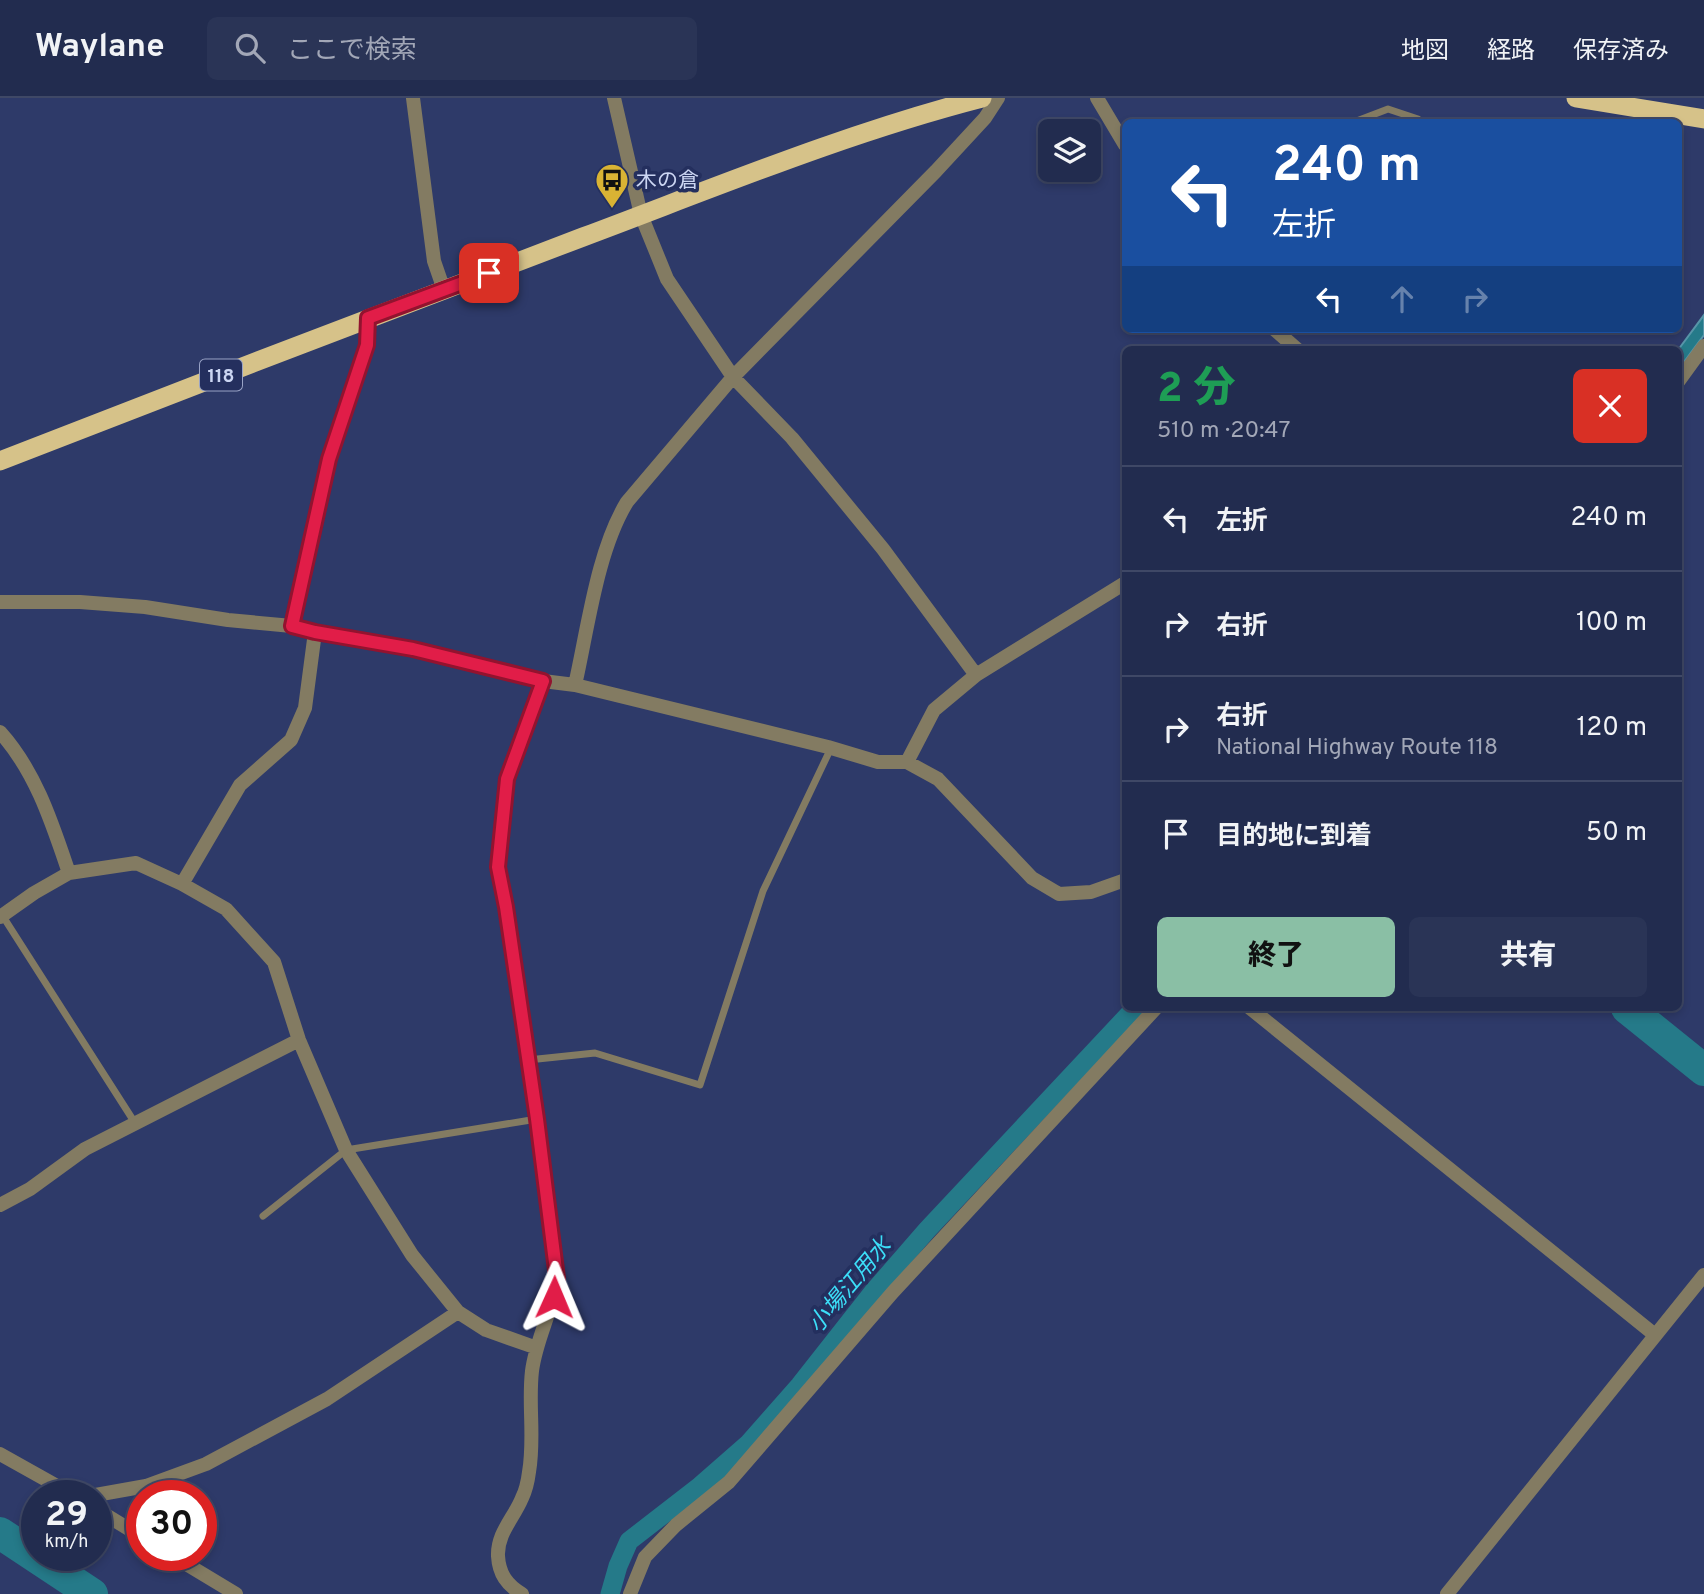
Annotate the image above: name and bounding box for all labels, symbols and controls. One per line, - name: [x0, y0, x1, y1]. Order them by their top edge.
- search box: [207, 17, 697, 80]
- text: Waylane: [35, 27, 165, 69]
- icon: search: [231, 29, 269, 67]
- text: ここで検索: [287, 35, 417, 68]
- text: 地図: [1401, 37, 1449, 67]
- text: 経路: [1487, 37, 1535, 67]
- text: 保存済み: [1573, 37, 1669, 67]
- map controls: [1038, 119, 1101, 182]
- button: layers: [1038, 119, 1101, 182]
- text: 240 m: [1272, 137, 1421, 199]
- icon: left: [1157, 147, 1248, 238]
- bus stop icon: 木の倉: [593, 161, 631, 210]
- place label: 木の倉: [636, 168, 699, 195]
- text: 左折: [1272, 207, 1336, 247]
- pin: [459, 243, 519, 303]
- icon: arrive: [470, 254, 508, 292]
- icon: left: [1310, 280, 1348, 318]
- icon: ahead: [1383, 280, 1421, 318]
- icon: right: [1456, 280, 1494, 318]
- road number: 118: [200, 360, 242, 390]
- text: 2 分: [1157, 364, 1235, 417]
- button: close: [1573, 369, 1647, 443]
- text: 510 m · 20:47: [1157, 417, 1290, 446]
- icon: left: [1157, 500, 1195, 538]
- text: 240 m: [1570, 502, 1647, 535]
- text: 左折: [1216, 506, 1268, 539]
- icon: right: [1157, 605, 1195, 643]
- text: 100 m: [1576, 607, 1647, 640]
- text: 右折: [1216, 611, 1268, 644]
- text: 右折: [1216, 701, 1268, 734]
- icon: right: [1157, 710, 1195, 748]
- text: 120 m: [1577, 712, 1647, 745]
- text: National Highway Route 118: [1216, 734, 1498, 763]
- icon: arrive: [1157, 815, 1195, 853]
- text: 50 m: [1586, 817, 1647, 850]
- text: 目的地に到着: [1216, 821, 1372, 854]
- button: 終了: [1157, 917, 1395, 997]
- button: 共有: [1409, 917, 1647, 997]
- water label: 小場江用水: [803, 1231, 901, 1340]
- position arrow: [517, 1260, 591, 1334]
- speed limit sign: 30: [126, 1480, 217, 1571]
- text: 29: [45, 1494, 88, 1538]
- text: km/h: [45, 1531, 88, 1554]

